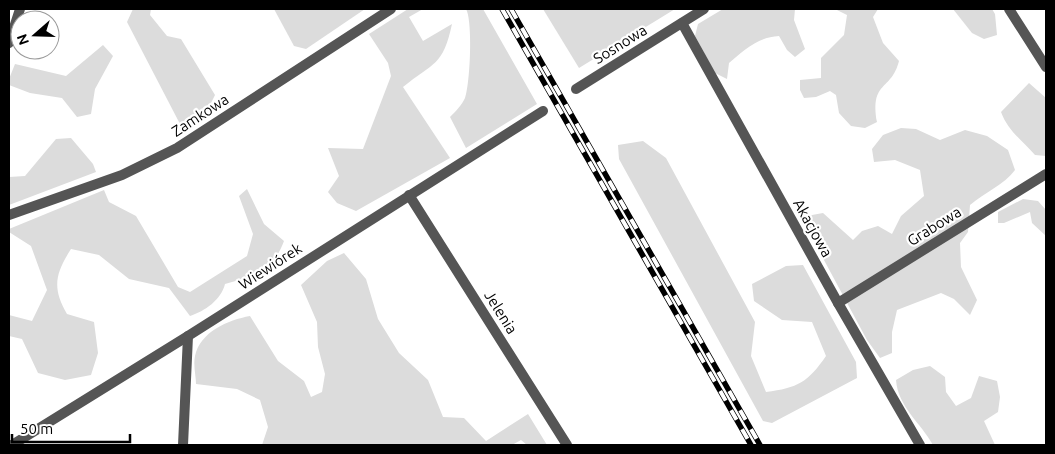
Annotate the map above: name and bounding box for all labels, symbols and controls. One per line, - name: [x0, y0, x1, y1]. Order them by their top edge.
- north arrow: [10, 10, 60, 60]
- street label: Sosnowa: [590, 21, 650, 67]
- text: N: [13, 32, 32, 47]
- street label: Zamkowa: [168, 90, 232, 140]
- street label: Akacjowa: [790, 196, 836, 260]
- street label: Grabowa: [904, 203, 964, 249]
- street label: Wiewiórek: [235, 239, 305, 293]
- street label: Jelenia: [481, 287, 521, 337]
- scale bar: [12, 412, 130, 444]
- text: 50 m: [20, 420, 53, 437]

